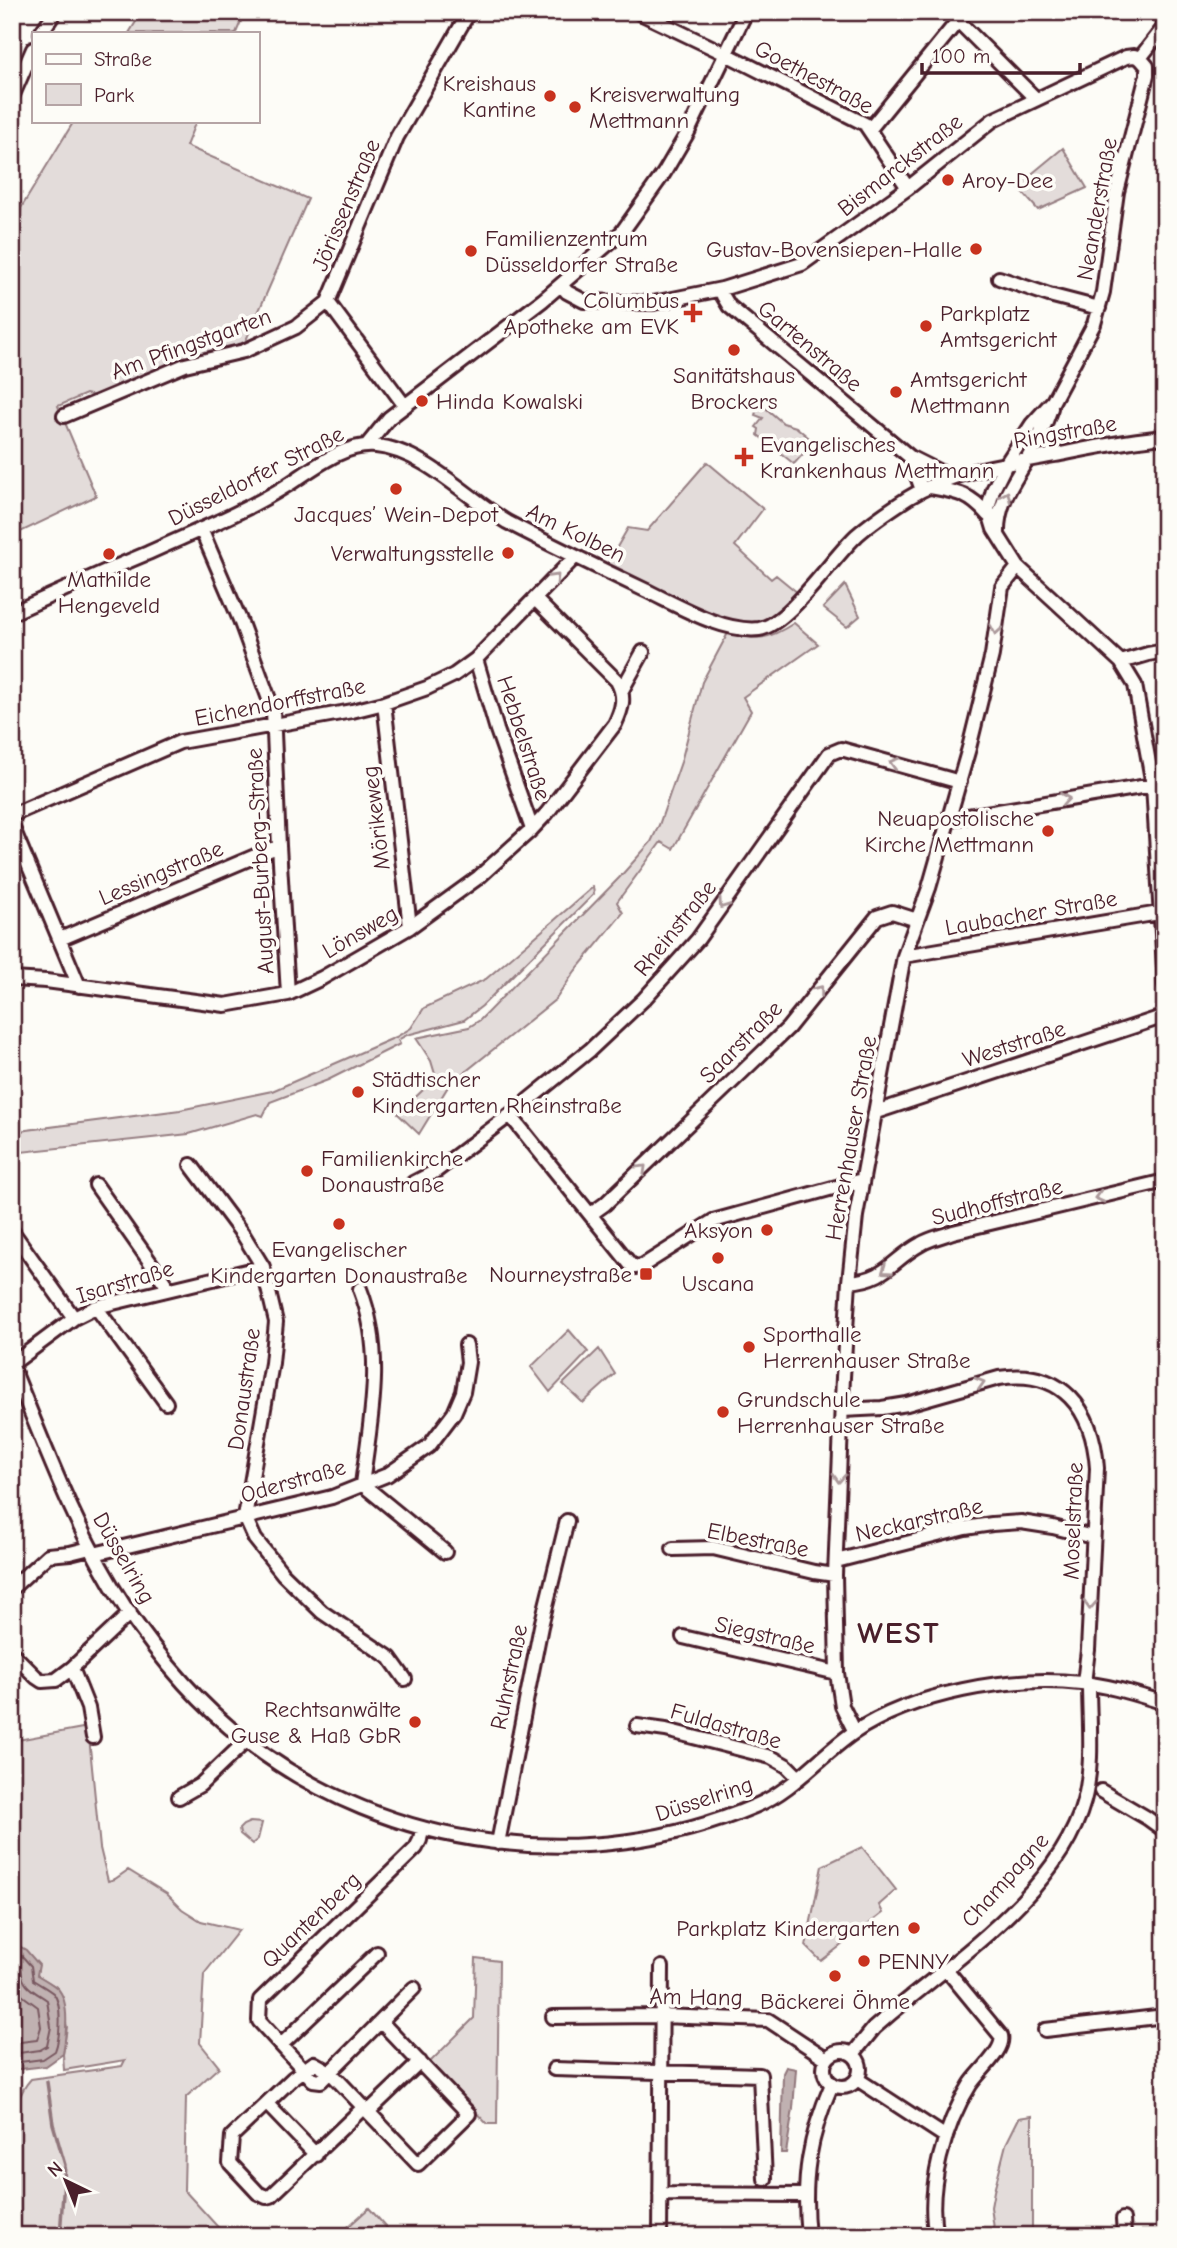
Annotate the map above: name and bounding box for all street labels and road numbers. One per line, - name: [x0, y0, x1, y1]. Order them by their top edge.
- street label: Goethestraße: [750, 34, 878, 120]
- street label: Bismarckstraße: [832, 108, 968, 222]
- street label: Jörissenstraße: [306, 135, 386, 275]
- street label: Neanderstraße: [1071, 136, 1123, 282]
- street label: Gartenstraße: [752, 295, 868, 397]
- street label: Am Pfingstgarten: [107, 303, 275, 385]
- street label: Ringstraße: [1011, 410, 1119, 454]
- street label: Düsseldorfer Straße: [164, 420, 348, 532]
- street label: Am Kolben: [522, 497, 630, 569]
- street label: Eichendorffstraße: [192, 672, 368, 732]
- street label: Hebbelstraße: [491, 672, 557, 804]
- street label: August-Burberg-Straße: [241, 747, 279, 975]
- street label: Mörikeweg: [356, 764, 396, 872]
- street label: Lessingstraße: [95, 835, 227, 911]
- street label: Rheinstraße: [628, 874, 722, 982]
- street label: Laubacher Straße: [943, 885, 1119, 941]
- street label: Lönsweg: [317, 900, 403, 964]
- street label: Saarstraße: [694, 995, 788, 1089]
- street label: Weststraße: [959, 1015, 1069, 1073]
- street label: Herrenhauser Straße: [820, 1033, 882, 1243]
- street label: Sudhoffstraße: [929, 1173, 1065, 1231]
- street label: Isarstraße: [73, 1254, 177, 1310]
- street label: Donaustraße: [222, 1326, 266, 1452]
- street label: Oderstraße: [237, 1453, 349, 1509]
- street label: Moselstraße: [1057, 1462, 1089, 1580]
- street label: Neckarstraße: [853, 1492, 985, 1548]
- street label: Düsselring: [87, 1507, 161, 1609]
- street label: Elbestraße: [705, 1517, 811, 1563]
- street label: Siegstraße: [712, 1610, 818, 1660]
- street label: Ruhrstraße: [485, 1622, 533, 1732]
- street label: Fuldastraße: [667, 1697, 785, 1755]
- street label: Düsselring: [652, 1771, 756, 1827]
- street label: Champagne: [956, 1827, 1054, 1933]
- street label: Quantenberg: [256, 1866, 366, 1974]
- street label: Am Hang: [649, 1983, 743, 2011]

